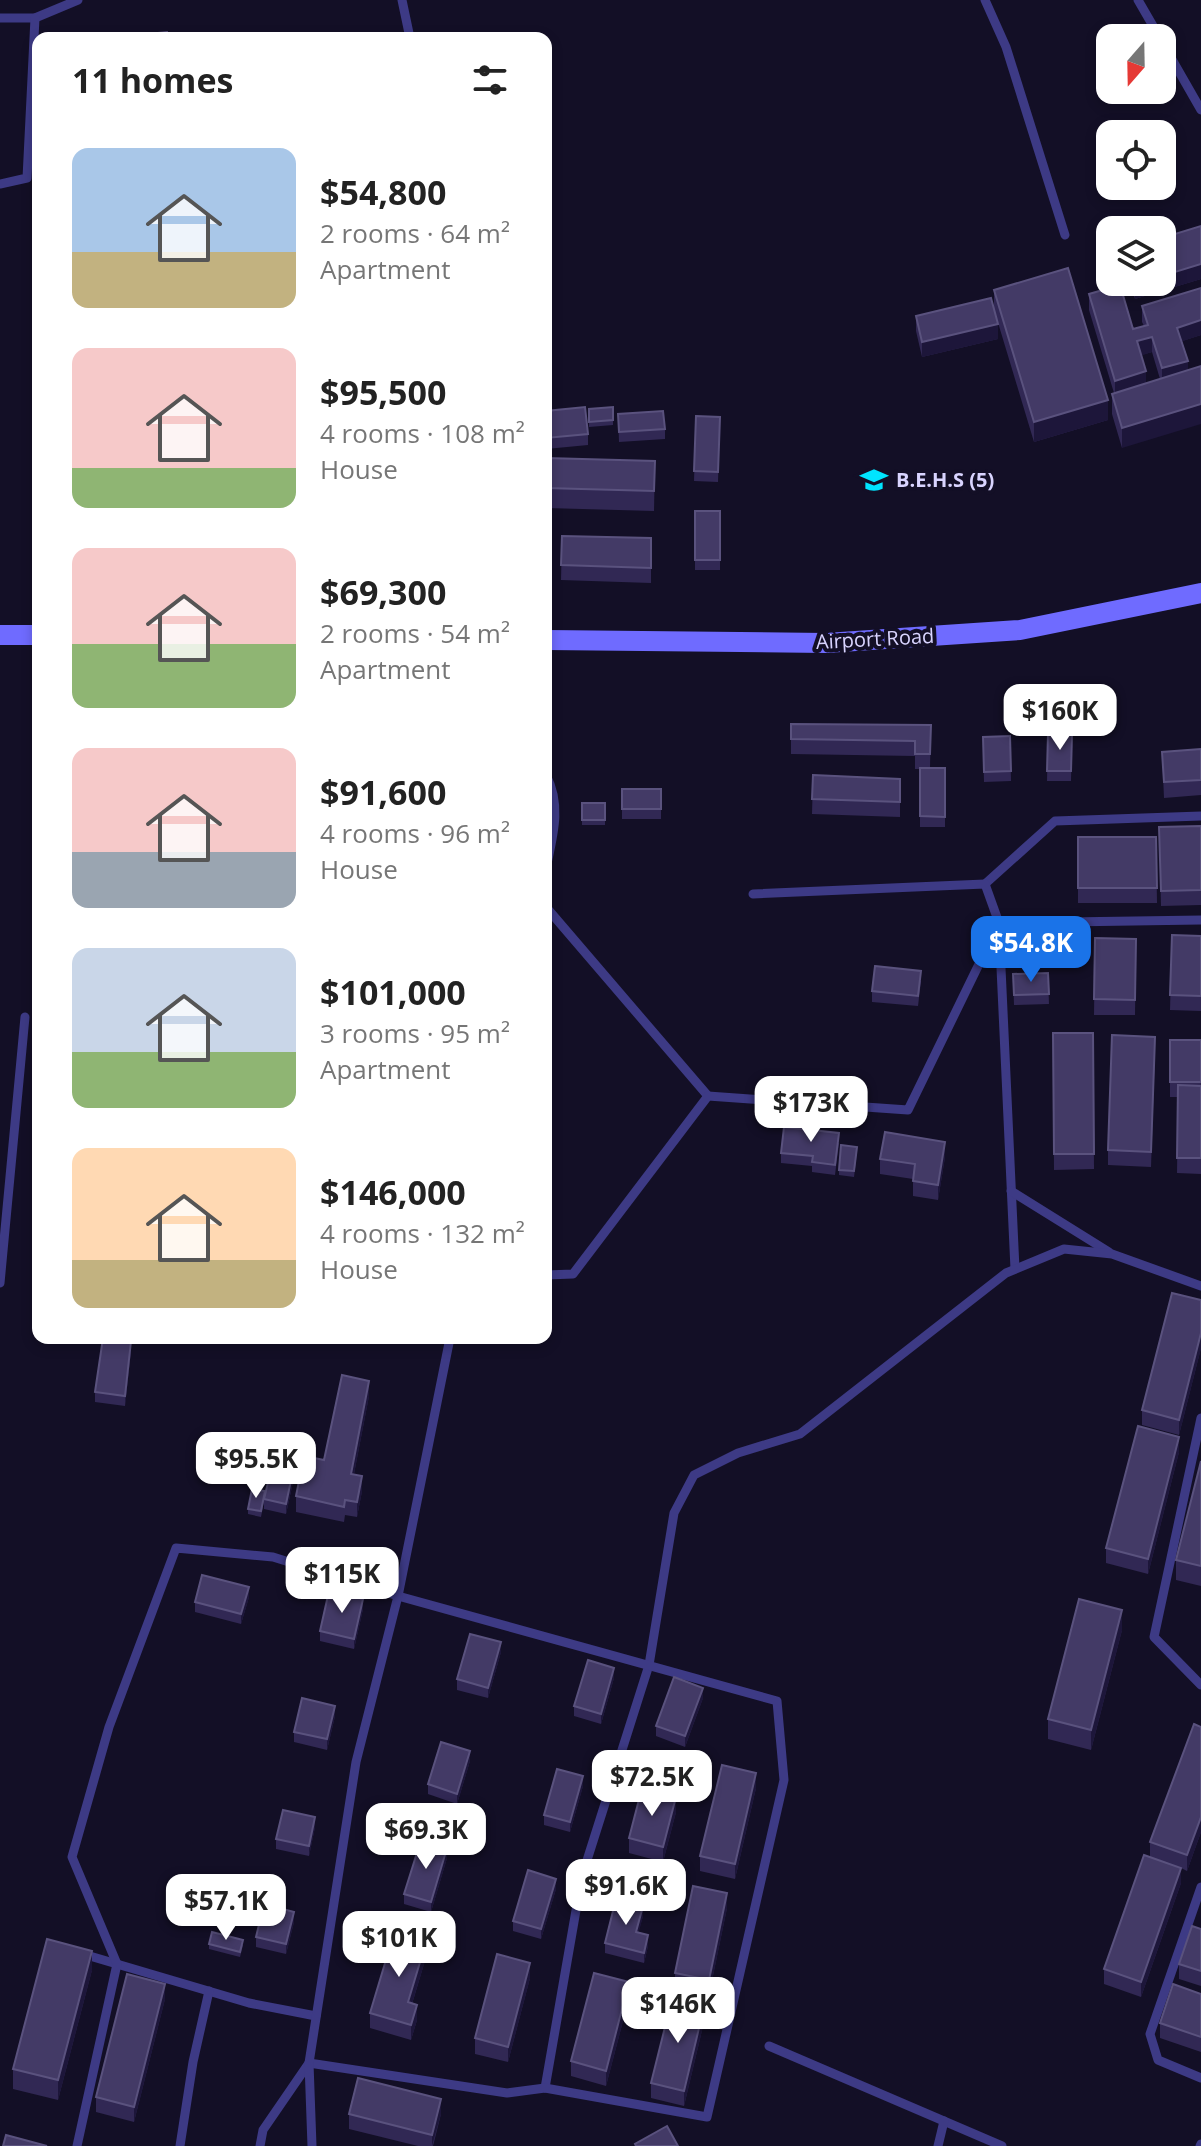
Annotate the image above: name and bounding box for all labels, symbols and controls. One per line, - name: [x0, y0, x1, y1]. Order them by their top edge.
- north arrow: [1096, 24, 1176, 104]
- map controls: [1096, 24, 1176, 296]
- text: 11 homes: [72, 57, 233, 103]
- icon: filters: [468, 58, 512, 102]
- button: locate: [1096, 120, 1176, 200]
- text: $54,800: [320, 169, 446, 215]
- icon: home: [136, 180, 232, 276]
- text: 2 rooms · 64 m²: [320, 215, 510, 251]
- button: layers: [1096, 216, 1176, 296]
- text: Apartment: [320, 251, 451, 287]
- text: $95,500: [320, 369, 446, 415]
- icon: home: [136, 380, 232, 476]
- text: 4 rooms · 108 m²: [320, 415, 525, 451]
- text: House: [320, 451, 398, 487]
- school or university icon: B.E.H.S (5): [859, 465, 889, 495]
- place label: B.E.H.S (5): [896, 466, 994, 493]
- text: $69,300: [320, 569, 446, 615]
- icon: home: [136, 580, 232, 676]
- text: 2 rooms · 54 m²: [320, 615, 510, 651]
- street label: Airport Road: [815, 622, 935, 655]
- text: Apartment: [320, 651, 451, 687]
- pin: $160K: [1004, 684, 1116, 752]
- text: $160K: [1022, 692, 1098, 728]
- text: $91,600: [320, 769, 446, 815]
- icon: home: [136, 780, 232, 876]
- text: 4 rooms · 96 m²: [320, 815, 510, 851]
- text: House: [320, 851, 398, 887]
- pin: $54.8K: [966, 916, 1096, 984]
- text: $54.8K: [989, 924, 1073, 960]
- text: $101,000: [320, 969, 466, 1015]
- icon: home: [136, 980, 232, 1076]
- text: 3 rooms · 95 m²: [320, 1015, 510, 1051]
- text: Apartment: [320, 1051, 451, 1087]
- pin: $173K: [755, 1076, 867, 1144]
- text: $173K: [773, 1084, 849, 1120]
- text: $146,000: [320, 1169, 466, 1215]
- icon: home: [136, 1180, 232, 1276]
- text: 4 rooms · 132 m²: [320, 1215, 525, 1251]
- text: House: [320, 1251, 398, 1287]
- pin: $95.5K: [191, 1432, 321, 1500]
- text: $95.5K: [214, 1440, 298, 1476]
- pin: $115K: [286, 1547, 398, 1615]
- text: $115K: [304, 1555, 380, 1591]
- pin: $72.5K: [587, 1750, 717, 1818]
- text: $72.5K: [610, 1758, 694, 1794]
- pin: $69.3K: [361, 1803, 491, 1871]
- text: $69.3K: [384, 1811, 468, 1847]
- pin: $91.6K: [561, 1859, 691, 1927]
- text: $91.6K: [584, 1867, 668, 1903]
- pin: $57.1K: [161, 1874, 291, 1942]
- text: $57.1K: [184, 1882, 268, 1918]
- pin: $101K: [343, 1911, 455, 1979]
- text: $101K: [361, 1919, 437, 1955]
- pin: $146K: [622, 1977, 734, 2045]
- text: $146K: [640, 1985, 716, 2021]

